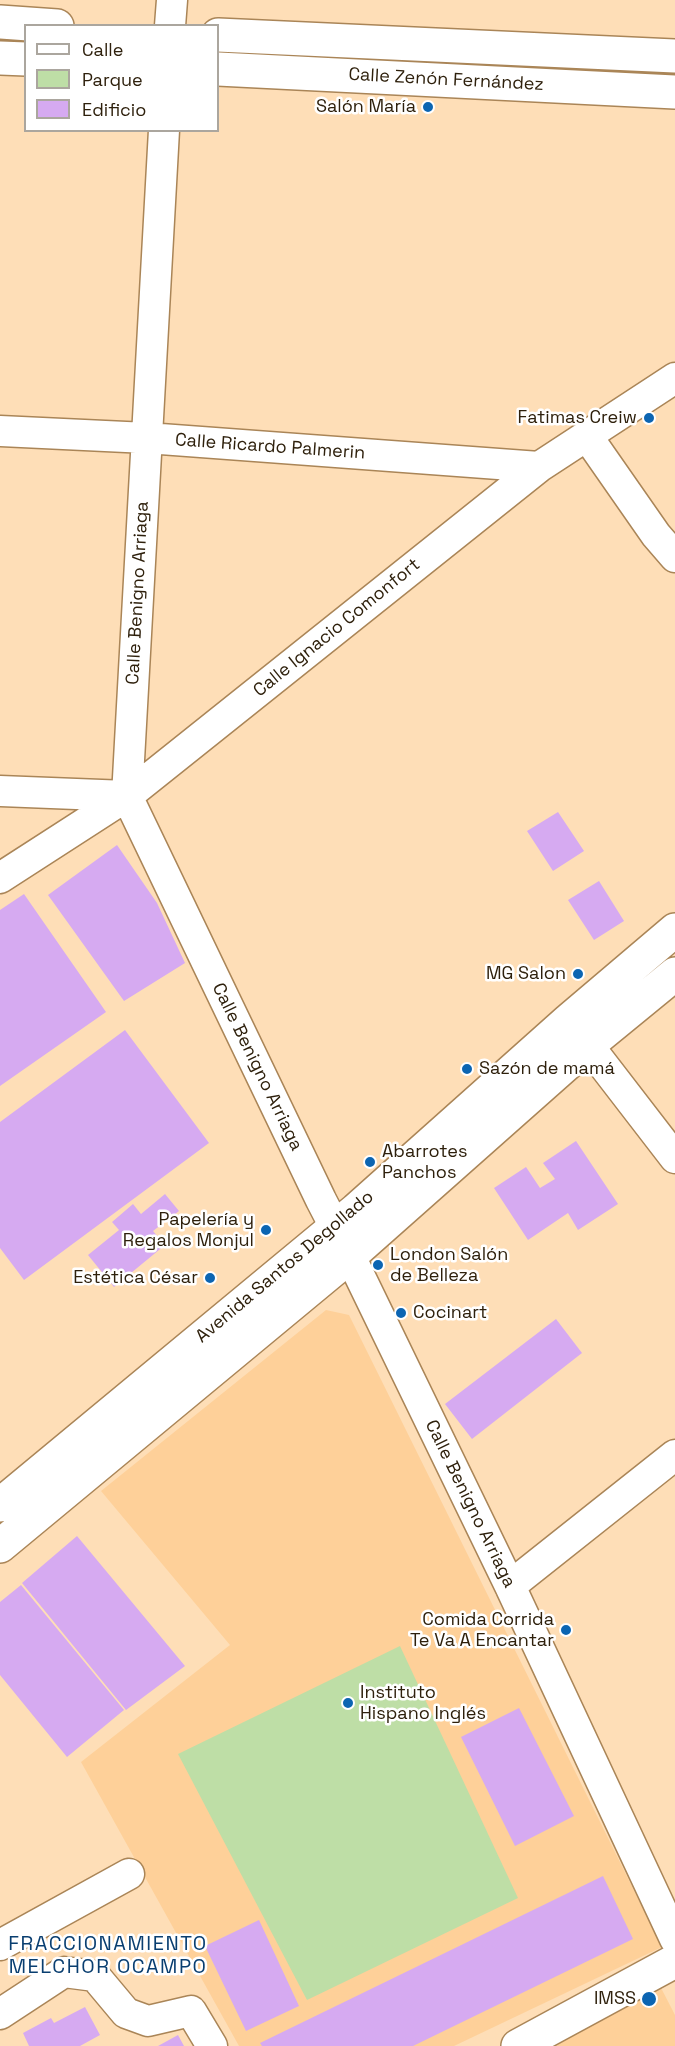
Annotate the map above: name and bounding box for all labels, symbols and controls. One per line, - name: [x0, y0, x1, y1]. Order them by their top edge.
- legend: [24, 24, 219, 132]
- text: Calle: [82, 38, 123, 61]
- street label: Calle Zenón Fernández: [348, 64, 544, 96]
- text: Parque: [82, 68, 143, 91]
- place label: Salón María: [316, 96, 416, 118]
- text: Edificio: [82, 98, 146, 121]
- marker: Salón María: [421, 100, 435, 114]
- place label: Fatimas Creiw: [518, 407, 637, 429]
- marker: Fatimas Creiw: [642, 411, 656, 425]
- street label: Calle Ricardo Palmerin: [174, 430, 366, 464]
- street label: Calle Benigno Arriaga: [122, 501, 154, 685]
- street label: Calle Ignacio Comonfort: [249, 554, 425, 702]
- place label: MG Salon: [486, 963, 566, 985]
- marker: MG Salon: [571, 967, 585, 981]
- street label: Calle Benigno Arriaga: [207, 980, 307, 1154]
- place label: Sazón de mamá: [479, 1058, 615, 1080]
- marker: Sazón de mamá: [460, 1062, 474, 1076]
- place label: Abarrotes Panchos: [382, 1141, 467, 1184]
- marker: Abarrotes Panchos: [363, 1155, 377, 1169]
- street label: Avenida Santos Degollado: [192, 1186, 378, 1348]
- place label: Papelería y Regalos Monjul: [123, 1209, 254, 1252]
- marker: Papelería y Regalos Monjul: [259, 1223, 273, 1237]
- place label: London Salón de Belleza: [390, 1244, 508, 1286]
- marker: London Salón de Belleza: [371, 1258, 385, 1272]
- place label: Estética César: [73, 1267, 198, 1289]
- marker: Estética César: [203, 1271, 217, 1285]
- place label: Cocinart: [413, 1302, 487, 1324]
- marker: Cocinart: [394, 1306, 408, 1320]
- street label: Calle Benigno Arriaga: [420, 1417, 520, 1591]
- place label: Comida Corrida Te Va A Encantar: [410, 1609, 554, 1652]
- marker: Comida Corrida Te Va A Encantar: [559, 1623, 573, 1637]
- place label: Instituto Hispano Inglés: [360, 1682, 486, 1724]
- marker: Instituto Hispano Inglés: [341, 1696, 355, 1710]
- district label: FRACCIONAMIENTO MELCHOR OCAMPO: [8, 1933, 208, 1980]
- place label: IMSS: [594, 1988, 636, 2010]
- marker: IMSS: [640, 1990, 658, 2008]

